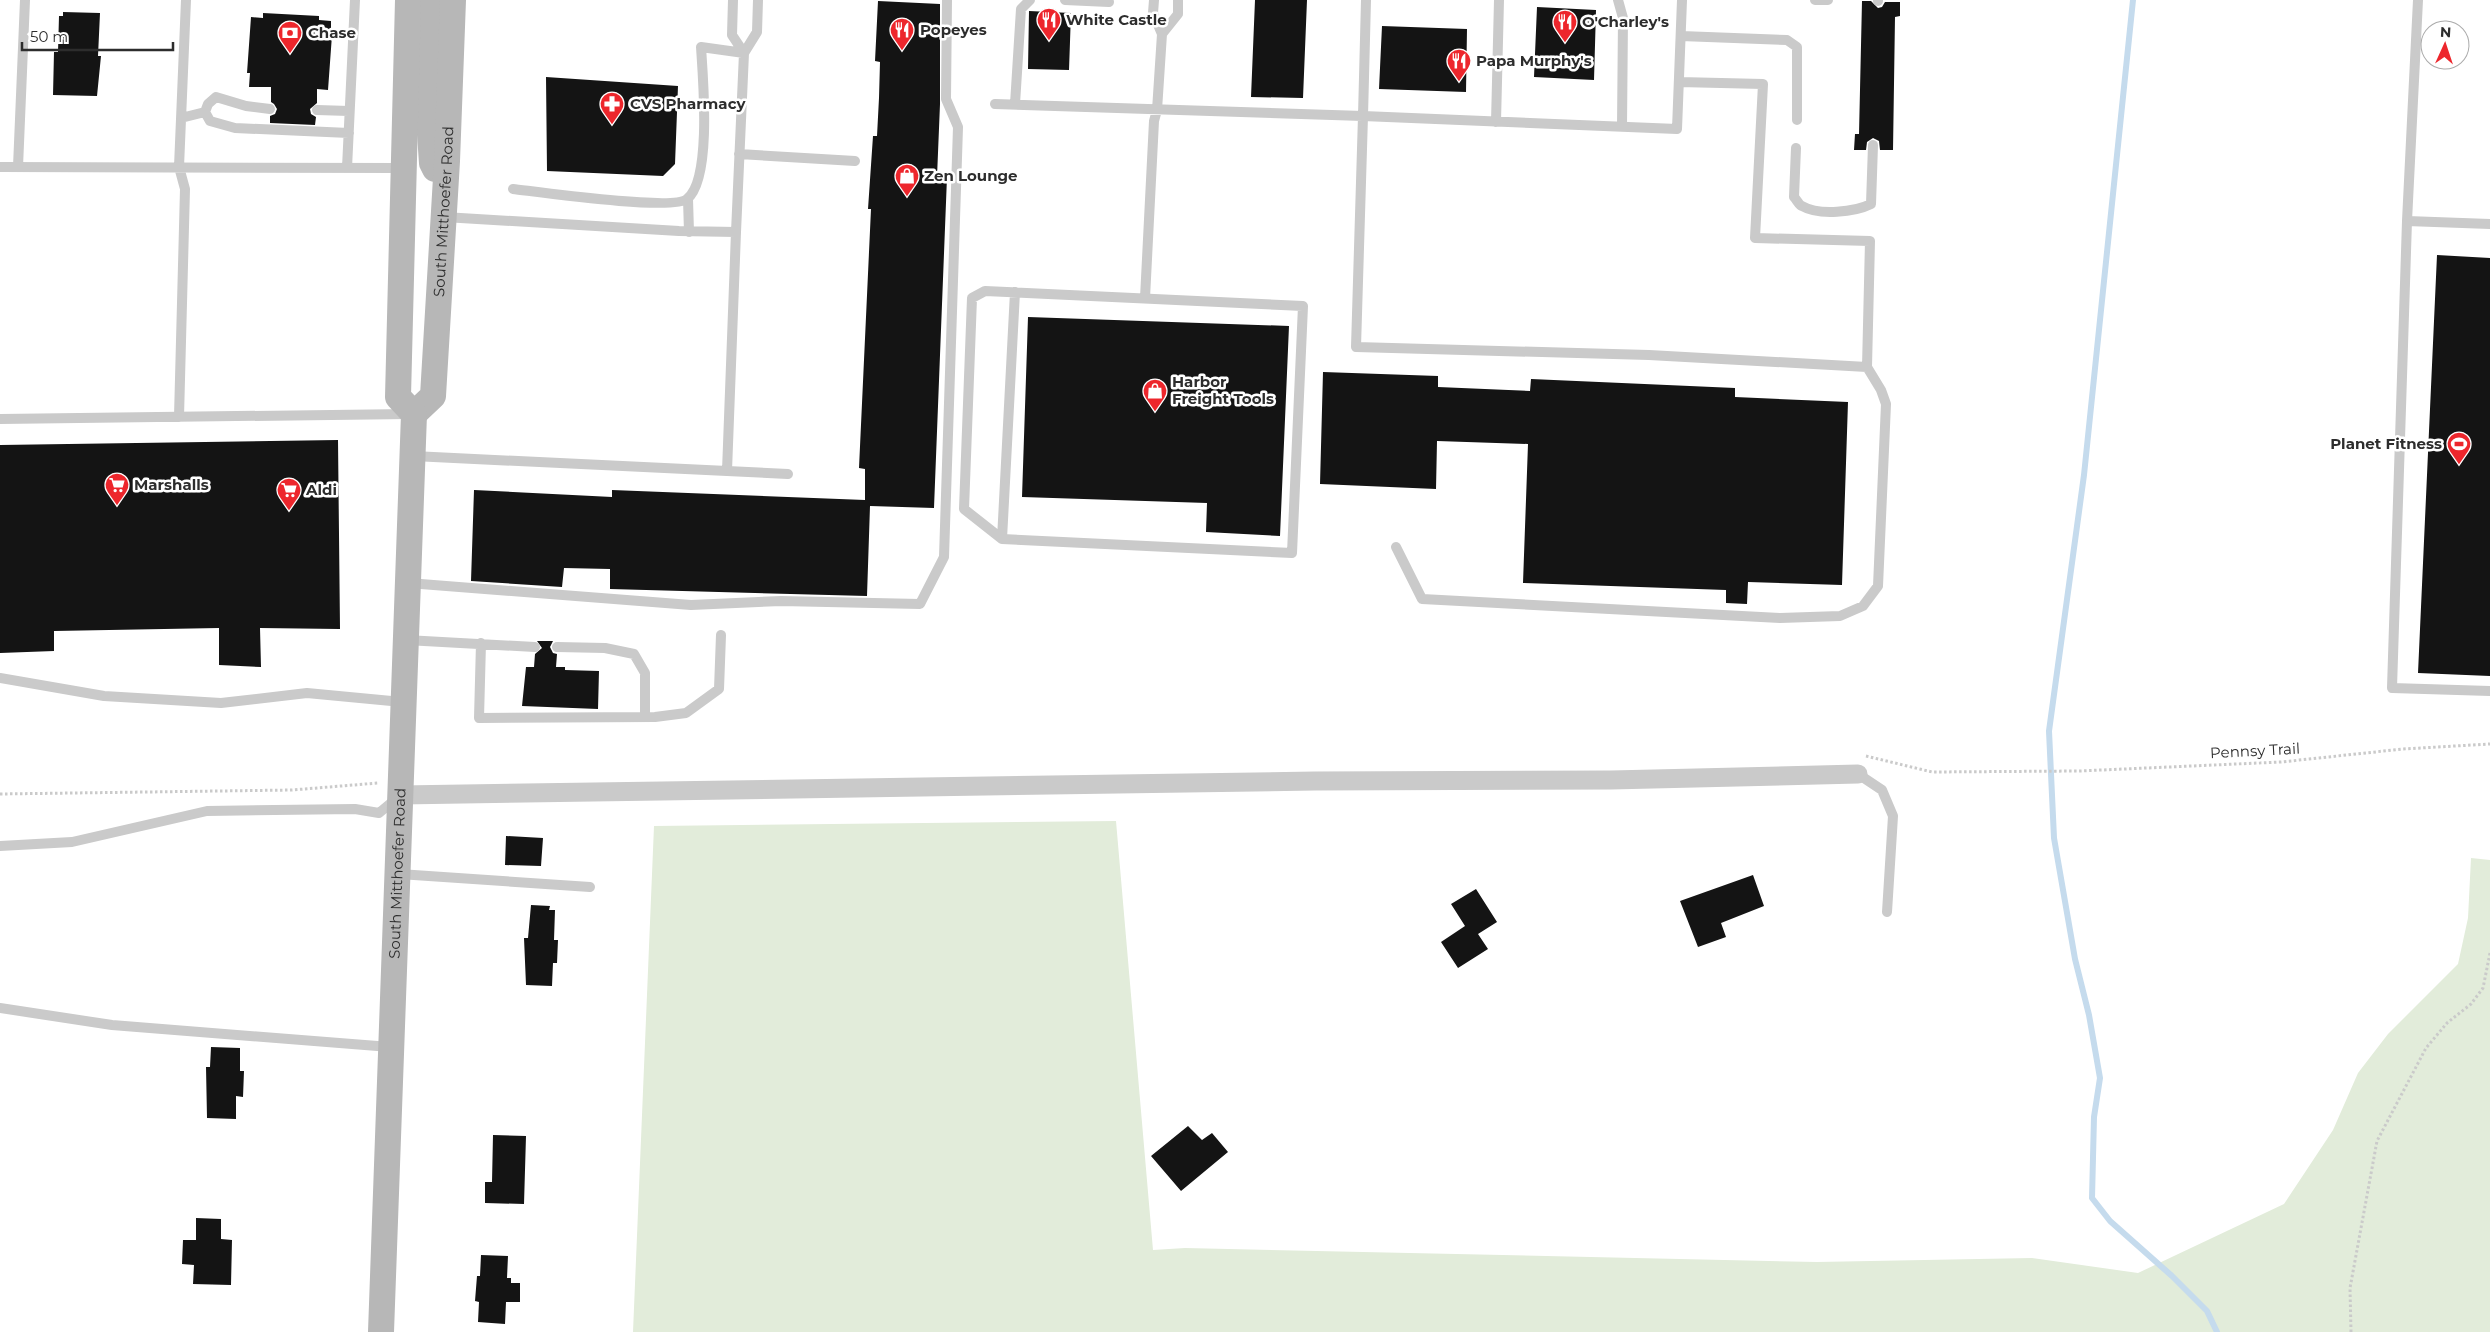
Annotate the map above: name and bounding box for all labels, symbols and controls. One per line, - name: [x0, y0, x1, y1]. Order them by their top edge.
- restaurant icon: White Castle: [1036, 7, 1062, 41]
- restaurant icon: O'Charley's: [1552, 9, 1578, 43]
- place label: White Castle: [1066, 10, 1167, 29]
- place label: O'Charley's: [1582, 12, 1669, 31]
- restaurant icon: Popeyes: [889, 17, 915, 51]
- scale bar: [22, 20, 174, 52]
- bank icon: Chase: [277, 20, 303, 54]
- place label: Popeyes: [920, 20, 987, 39]
- north arrow: [2420, 20, 2470, 70]
- place label: Chase: [308, 23, 356, 42]
- text: N: [2440, 23, 2452, 41]
- text: 50 m: [30, 27, 68, 46]
- restaurant icon: Papa Murphy's: [1446, 48, 1472, 82]
- place label: Papa Murphy's: [1476, 51, 1592, 70]
- pharmacy icon: CVS Pharmacy: [599, 91, 625, 125]
- place label: CVS Pharmacy: [630, 94, 747, 113]
- street label: South Mitthoefer Road: [429, 126, 457, 297]
- shop icon: Zen Lounge: [894, 163, 920, 197]
- place label: Zen Lounge: [924, 166, 1018, 185]
- place label: Harbor Freight Tools: [1172, 372, 1274, 408]
- shop icon: Harbor Freight Tools: [1142, 378, 1168, 412]
- sports icon: Planet Fitness: [2446, 431, 2472, 465]
- place label: Planet Fitness: [2330, 434, 2442, 453]
- supermarket icon: Marshalls: [104, 472, 130, 506]
- place label: Marshalls: [134, 475, 209, 494]
- supermarket icon: Aldi: [276, 477, 302, 511]
- place label: Aldi: [305, 480, 337, 499]
- street label: Pennsy Trail: [2210, 739, 2300, 762]
- street label: South Mitthoefer Road: [384, 788, 410, 959]

